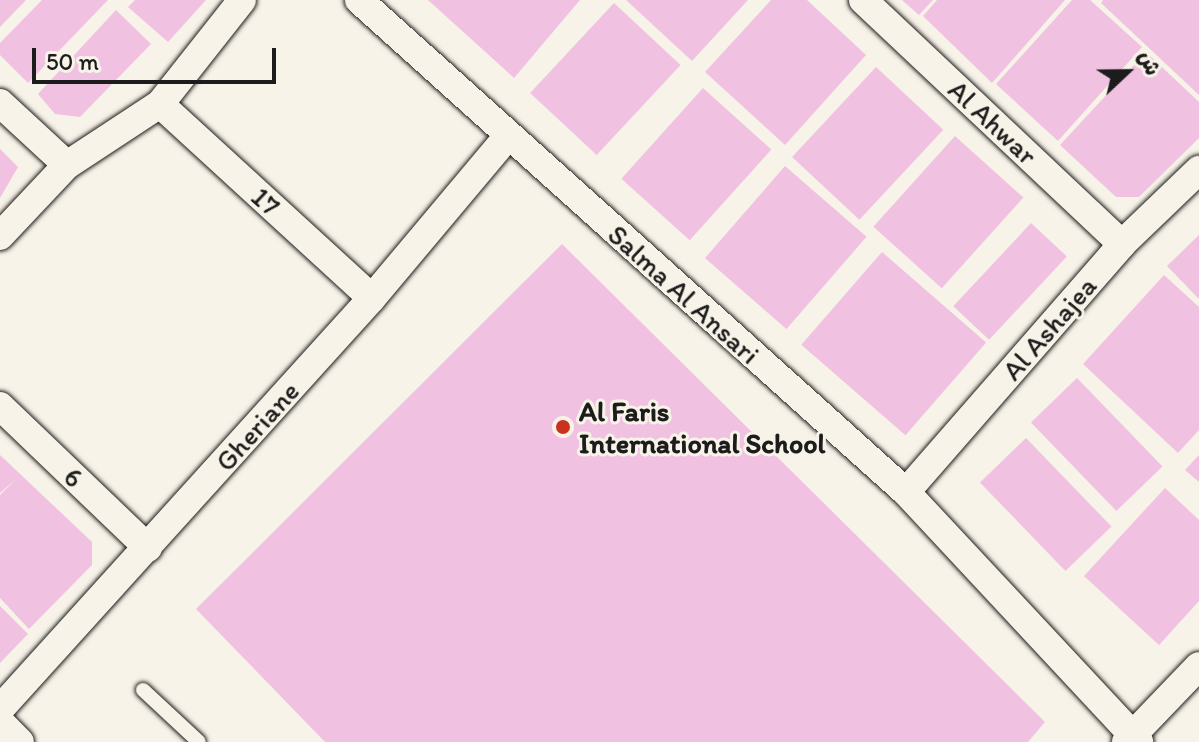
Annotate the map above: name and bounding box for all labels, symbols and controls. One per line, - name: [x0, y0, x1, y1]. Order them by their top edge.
- scale bar: [36, 32, 280, 82]
- north arrow: [1087, 32, 1167, 112]
- text: 50 m: [46, 47, 99, 76]
- text: ش: [1133, 47, 1167, 79]
- street label: Al Ahwar: [941, 72, 1045, 172]
- street label: 17: [245, 180, 287, 222]
- street label: Salma Al Ansari: [601, 217, 767, 371]
- street label: Al Ashajea: [995, 269, 1103, 387]
- street label: Gheriane: [208, 374, 306, 478]
- place label: Al Faris International School: [579, 394, 825, 460]
- marker: Al Faris International School: [554, 418, 572, 436]
- street label: 6: [57, 460, 91, 494]

